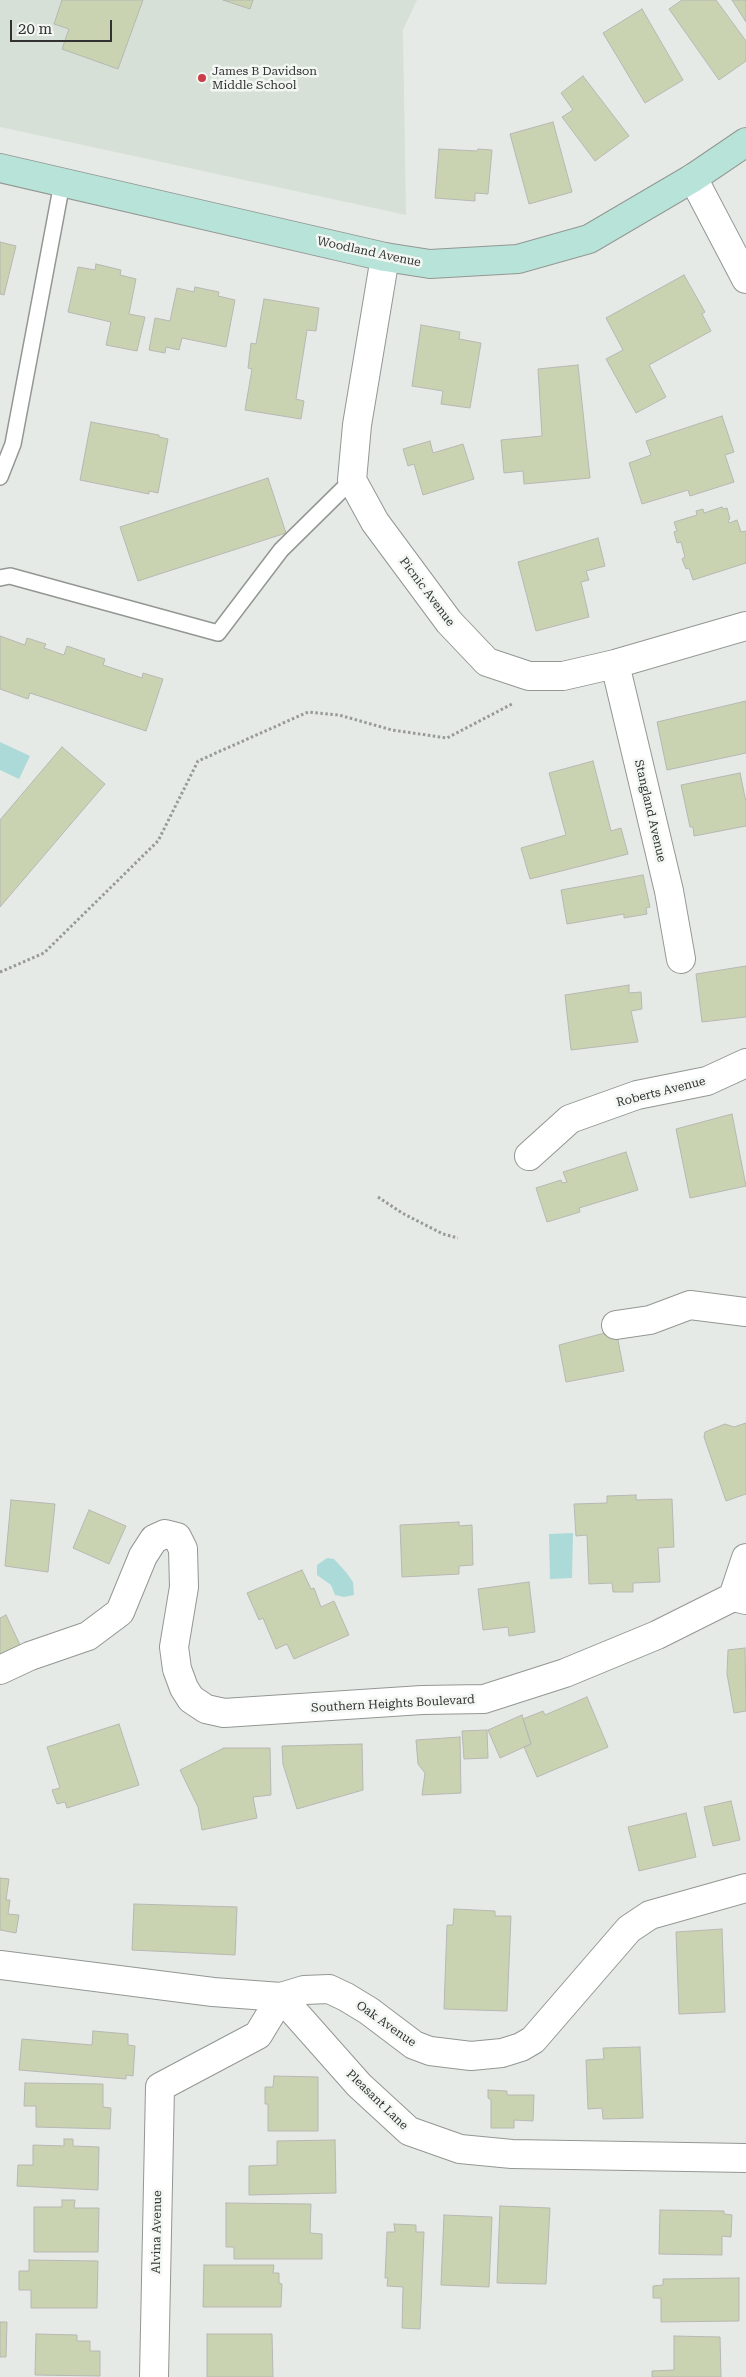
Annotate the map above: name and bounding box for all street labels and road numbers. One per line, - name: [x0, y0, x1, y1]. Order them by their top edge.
- street label: Woodland Avenue: [316, 234, 422, 270]
- street label: Picnic Avenue: [396, 555, 458, 629]
- street label: Stangland Avenue: [631, 758, 669, 864]
- street label: Roberts Avenue: [615, 1074, 707, 1110]
- street label: Southern Heights Boulevard: [311, 1693, 475, 1715]
- street label: Oak Avenue: [353, 1998, 419, 2050]
- street label: Pleasant Lane: [343, 2067, 411, 2133]
- street label: Alvina Avenue: [149, 2190, 165, 2274]

